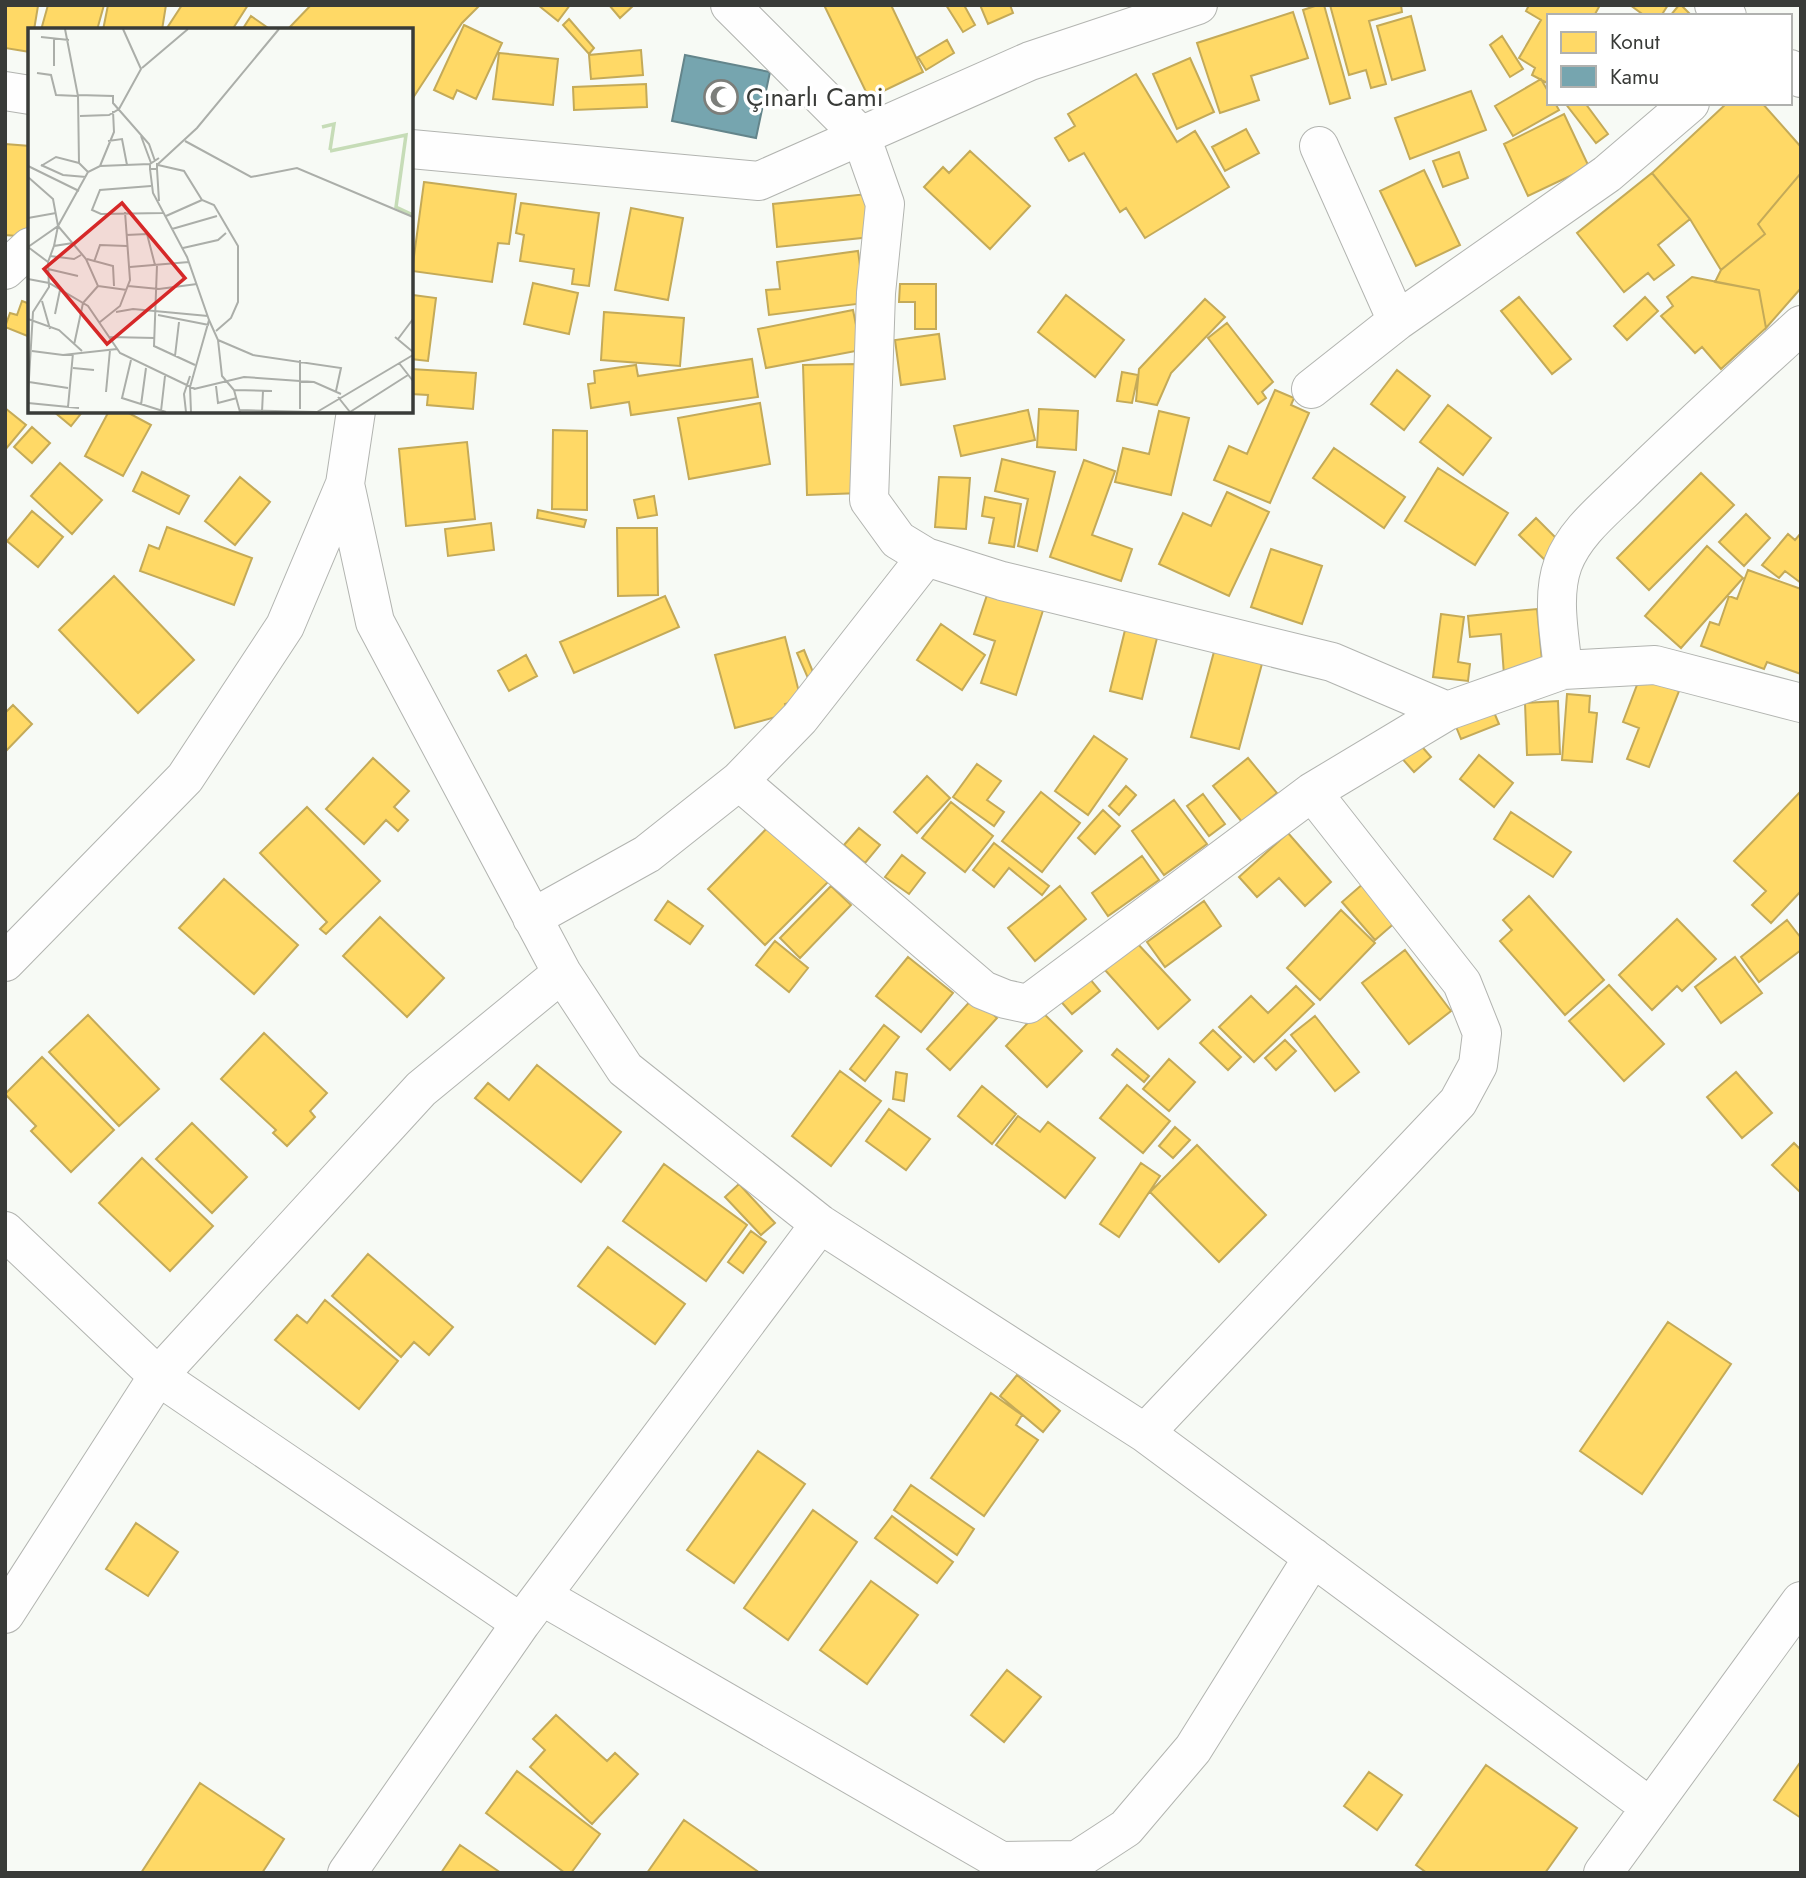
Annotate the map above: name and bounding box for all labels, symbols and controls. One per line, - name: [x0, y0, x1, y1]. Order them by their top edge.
- legend: [1547, 14, 1792, 105]
- text: Konut: [1610, 27, 1660, 57]
- inset map: [28, 28, 413, 413]
- text: Kamu: [1610, 62, 1659, 92]
- mosque icon: Çınarlı Cami: [702, 78, 740, 116]
- place label: Çınarlı Cami: [746, 78, 884, 116]

